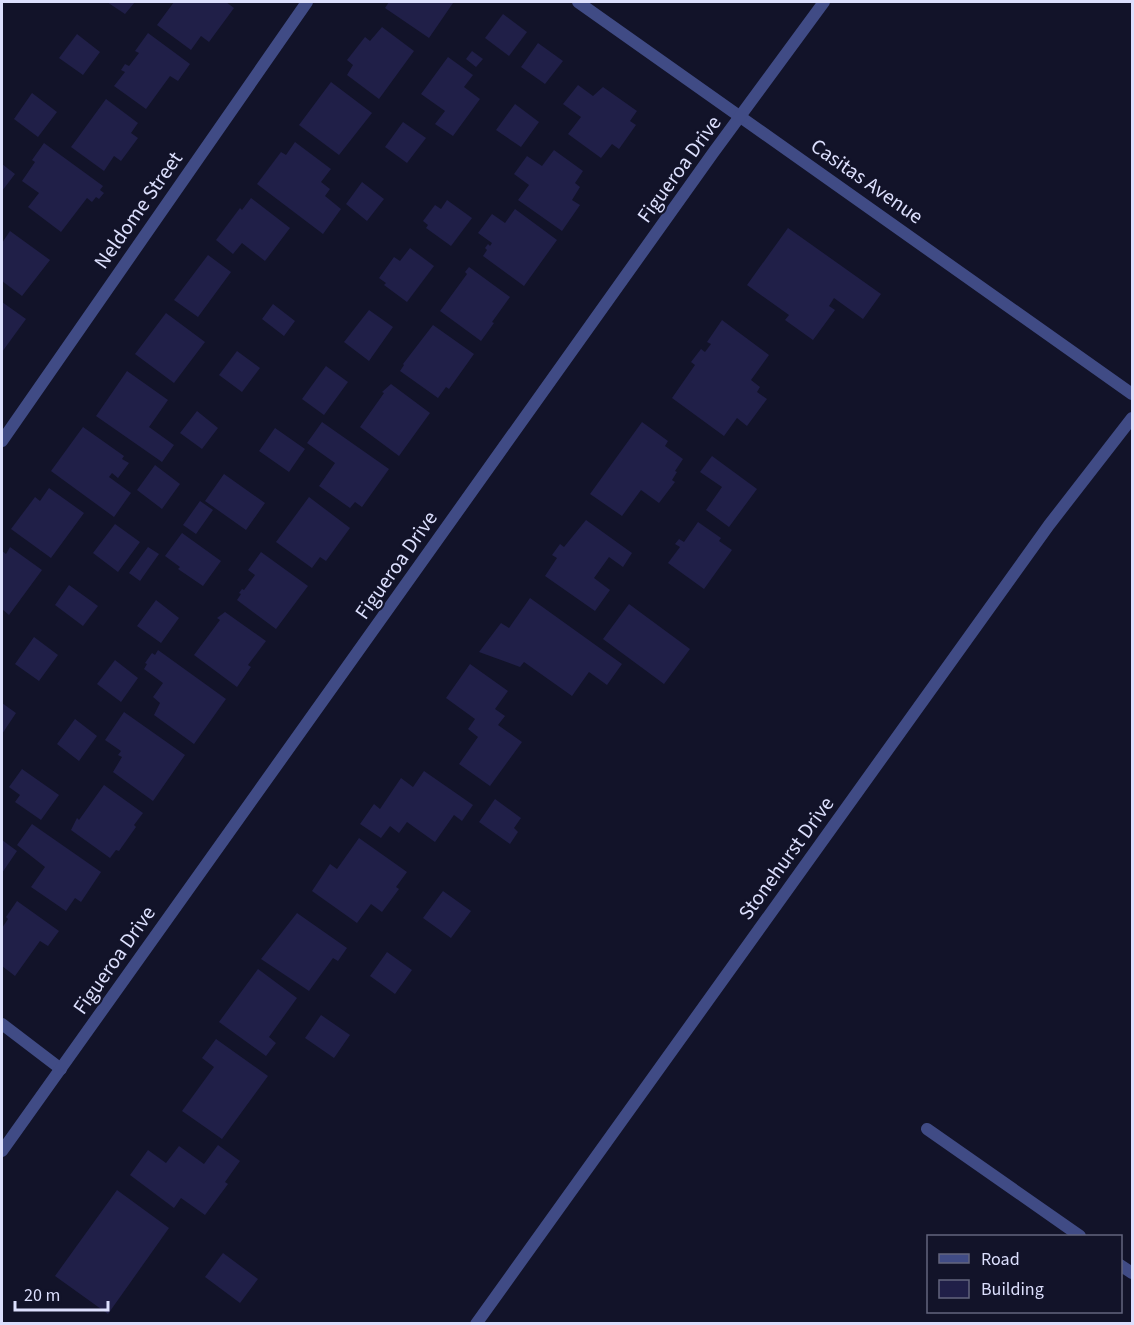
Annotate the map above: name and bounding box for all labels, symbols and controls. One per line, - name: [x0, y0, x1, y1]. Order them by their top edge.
- street label: Figueroa Drive: [630, 109, 728, 229]
- street label: Casitas Avenue: [805, 131, 929, 231]
- street label: Neldome Street: [86, 145, 190, 275]
- street label: Figueroa Drive: [347, 505, 445, 625]
- street label: Stonehurst Drive: [731, 790, 841, 926]
- street label: Figueroa Drive: [65, 900, 163, 1020]
- legend: [927, 1235, 1122, 1313]
- text: Road: [981, 1247, 1020, 1272]
- scale bar: [15, 1274, 108, 1312]
- text: Building: [981, 1277, 1044, 1302]
- text: 20 m: [24, 1283, 60, 1308]

